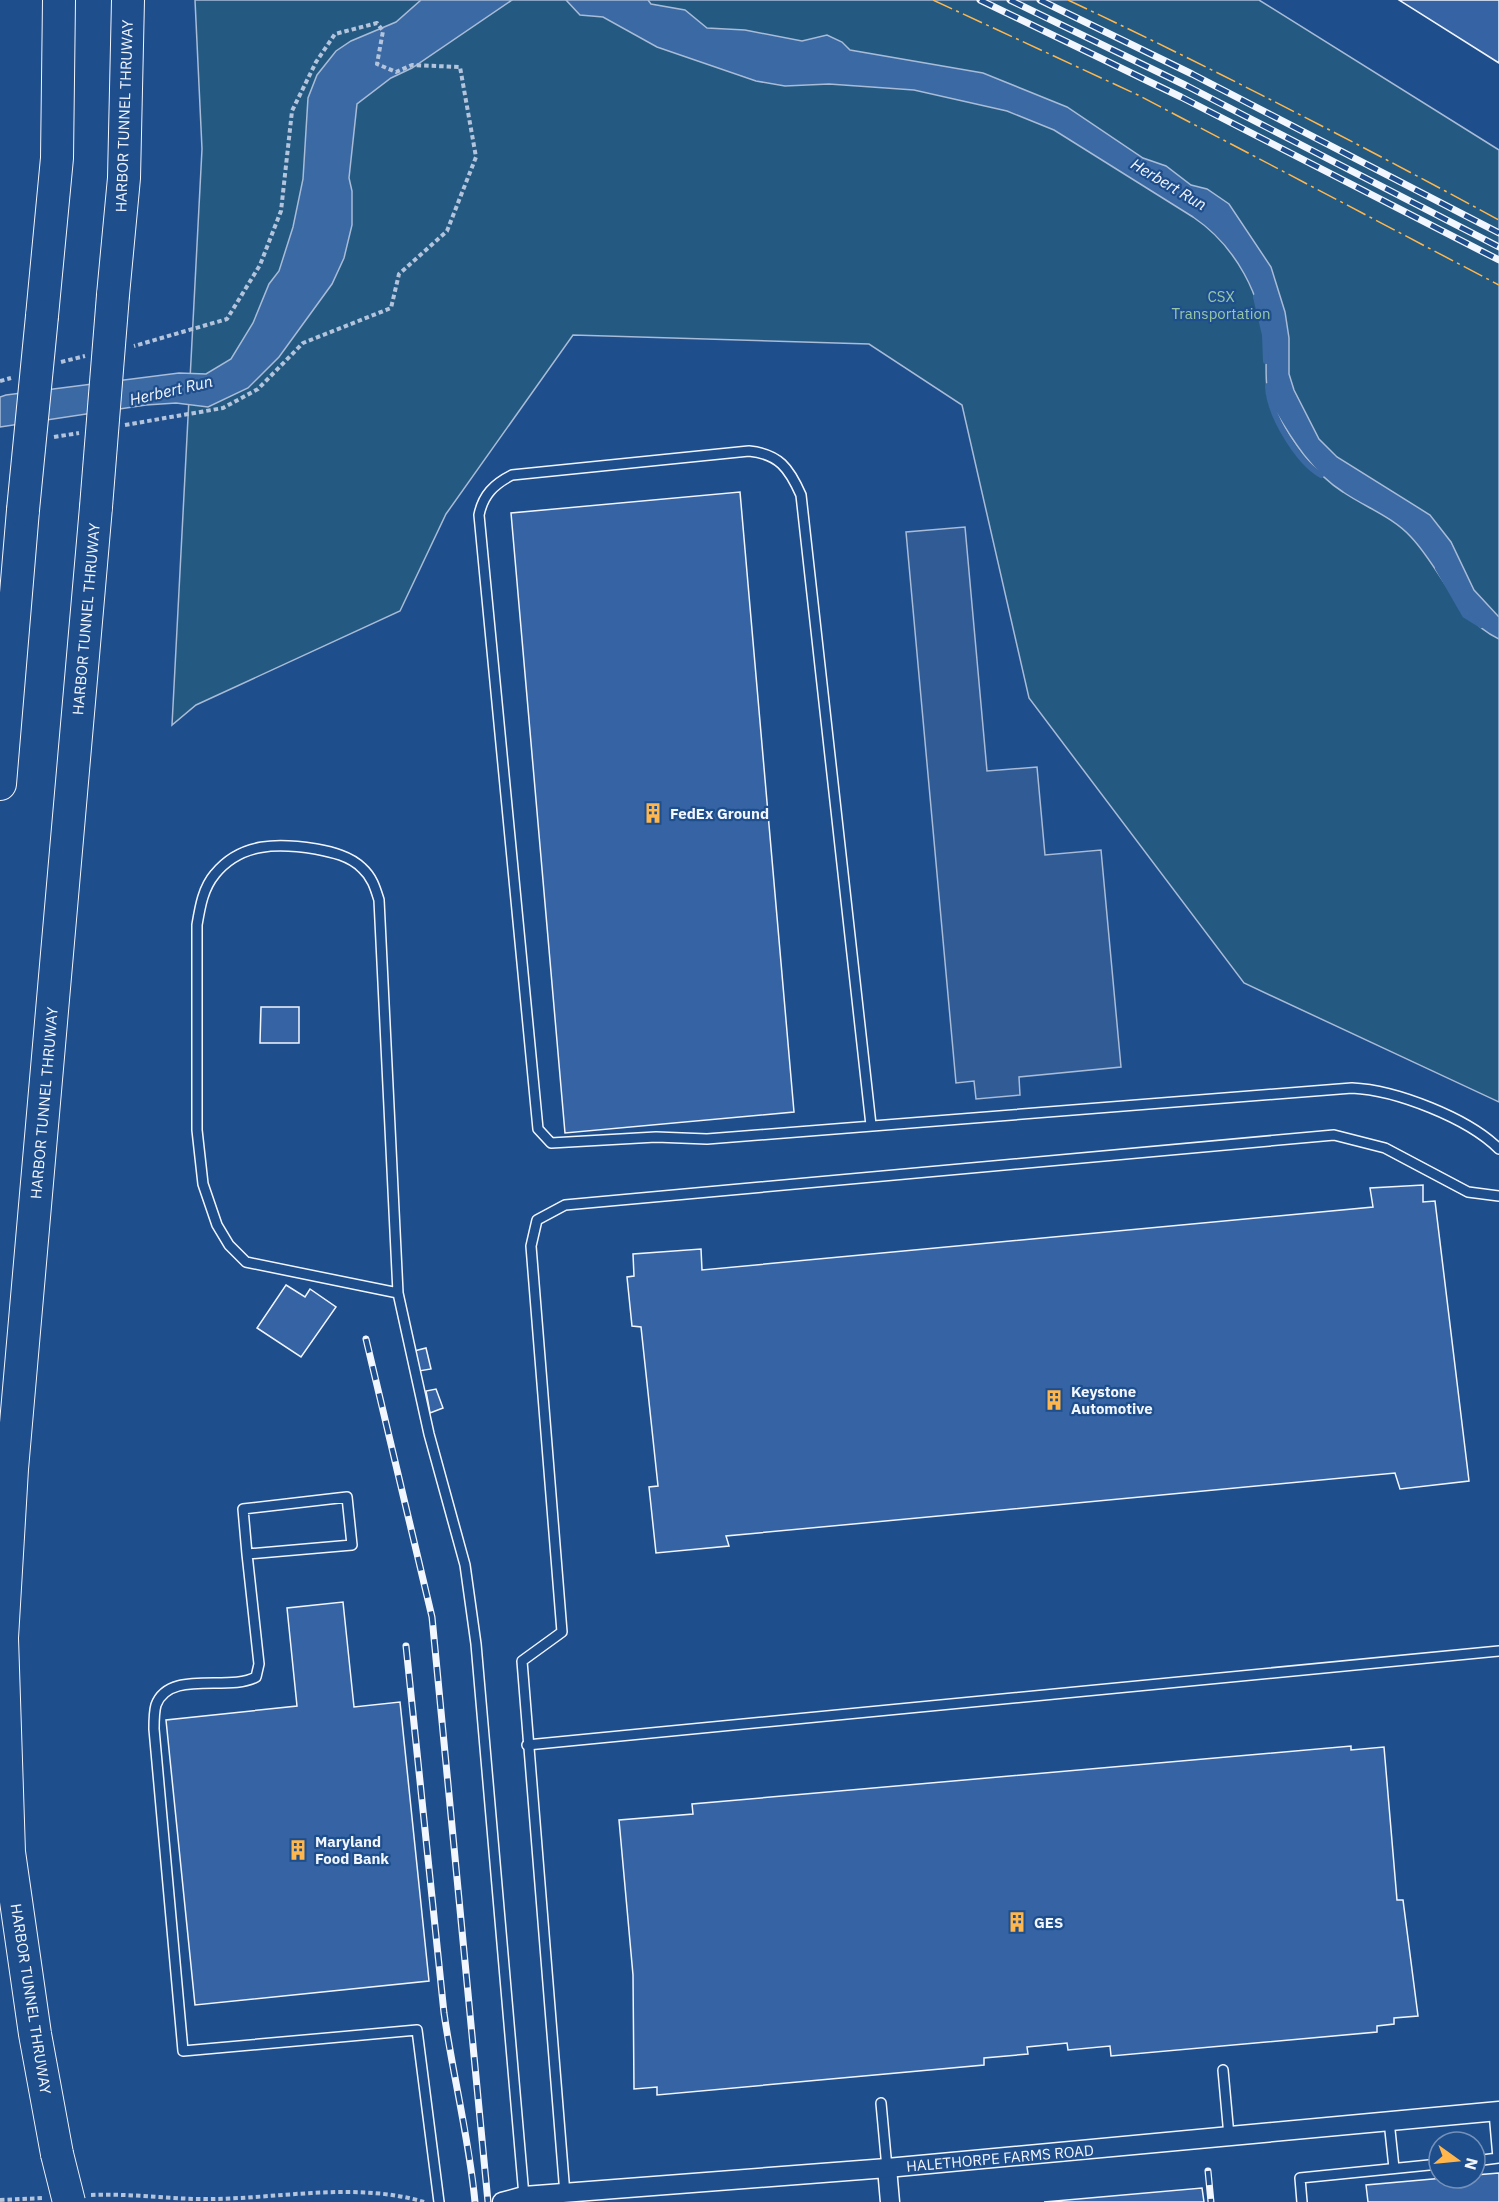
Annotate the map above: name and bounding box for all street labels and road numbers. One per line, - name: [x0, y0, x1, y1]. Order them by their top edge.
- street label: HARBOR TUNNEL THRUWAY: [111, 19, 137, 213]
- street label: HARBOR TUNNEL THRUWAY: [68, 522, 104, 716]
- street label: HARBOR TUNNEL THRUWAY: [26, 1006, 62, 1200]
- street label: HARBOR TUNNEL THRUWAY: [7, 1902, 55, 2096]
- street label: HALETHORPE FARMS ROAD: [905, 2140, 1095, 2176]

